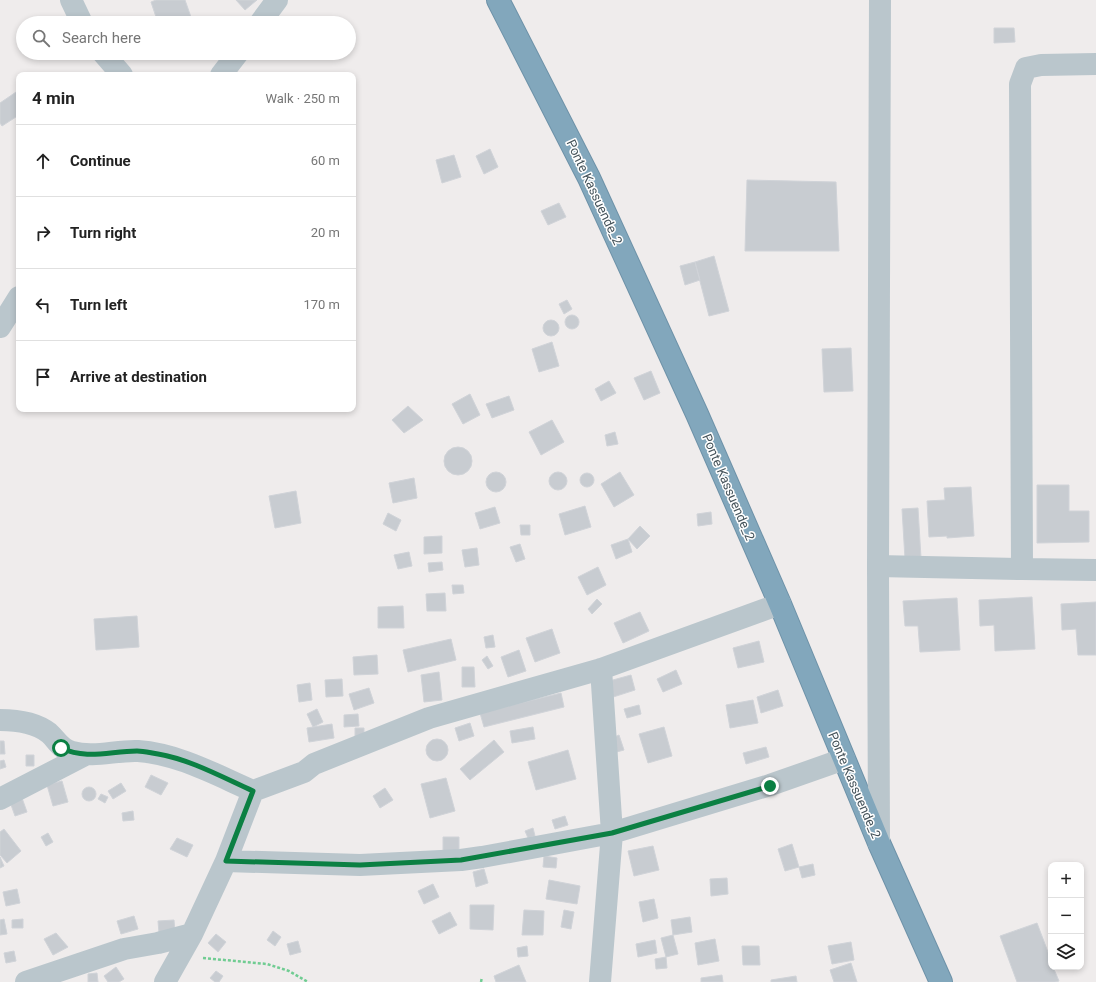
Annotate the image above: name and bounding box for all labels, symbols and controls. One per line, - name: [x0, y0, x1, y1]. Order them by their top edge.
- search box: [16, 16, 356, 60]
- icon: search: [30, 27, 52, 49]
- text: Search here: [62, 29, 141, 47]
- text: 4 min: [32, 88, 75, 108]
- text: Walk · 250 m: [265, 91, 340, 106]
- street label: Ponte Kassuende_2: [564, 137, 626, 247]
- icon: ahead: [32, 150, 54, 172]
- text: Continue: [70, 152, 131, 170]
- text: 60 m: [311, 153, 340, 168]
- icon: right: [32, 222, 54, 244]
- text: Turn right: [70, 224, 136, 242]
- text: 20 m: [311, 225, 340, 240]
- icon: left: [32, 294, 54, 316]
- text: Turn left: [70, 296, 127, 314]
- text: 170 m: [303, 297, 340, 312]
- icon: arrive: [32, 366, 54, 388]
- text: Arrive at destination: [70, 368, 207, 386]
- street label: Ponte Kassuende_2: [699, 432, 758, 543]
- street label: Ponte Kassuende_2: [825, 730, 884, 841]
- route start: [52, 739, 70, 757]
- route end: [761, 777, 779, 795]
- map controls: [1048, 862, 1084, 970]
- button: +: [1048, 862, 1084, 898]
- button: −: [1048, 898, 1084, 934]
- button: layers: [1048, 934, 1084, 970]

